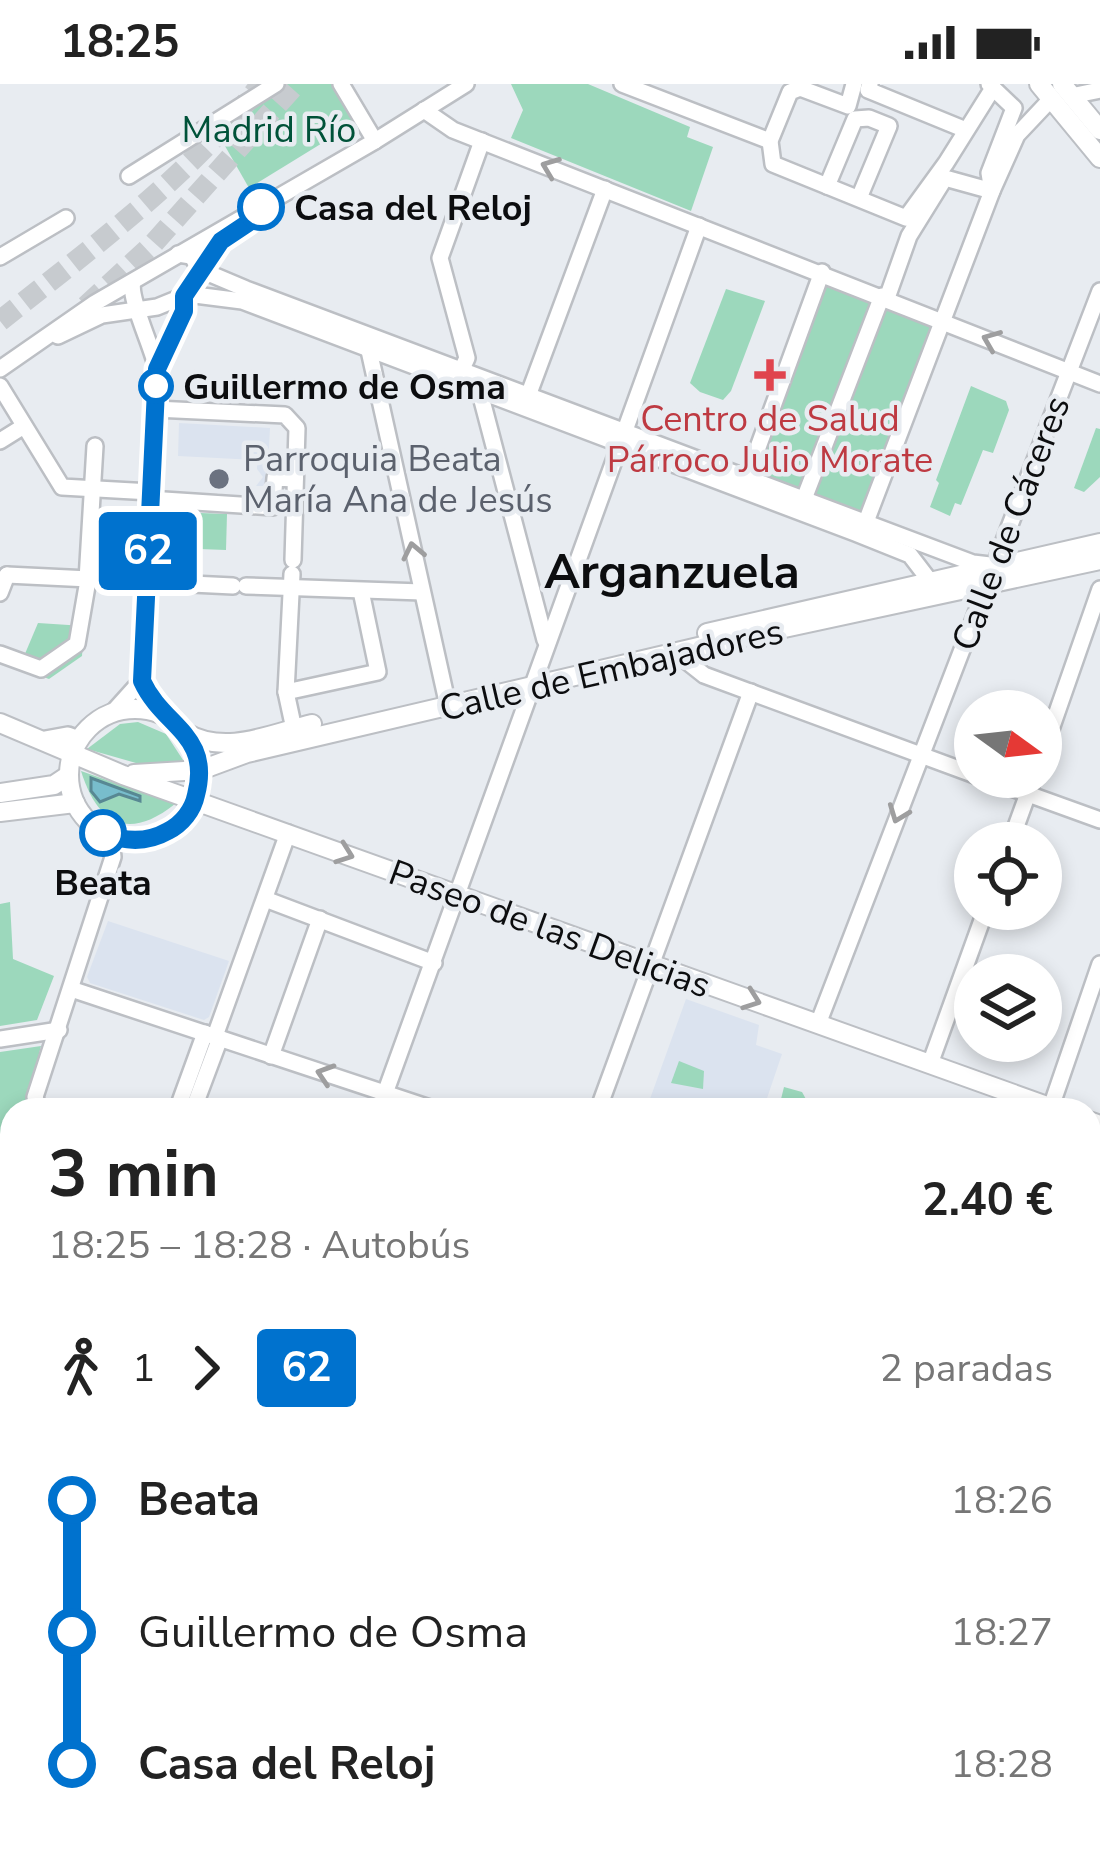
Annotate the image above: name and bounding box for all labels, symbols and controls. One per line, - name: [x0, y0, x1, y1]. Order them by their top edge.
- text: 18:25: [60, 12, 179, 73]
- park label: Madrid Río: [182, 106, 356, 155]
- one-way arrow: [541, 157, 562, 182]
- place label: Casa del Reloj: [294, 184, 532, 233]
- marker: Casa del Reloj: [239, 185, 283, 229]
- one-way arrow: [982, 330, 1003, 354]
- marker: Centro de Salud Párroco Julio Morate: [754, 359, 786, 391]
- place label: Guillermo de Osma: [183, 363, 506, 412]
- marker: Guillermo de Osma: [140, 370, 172, 402]
- street label: Calle de Cáceres: [940, 389, 1082, 658]
- place label: Centro de Salud Párroco Julio Morate: [607, 395, 933, 485]
- place label: Parroquia Beata María Ana de Jesús: [243, 435, 553, 525]
- marker: Parroquia Beata María Ana de Jesús: [206, 466, 232, 492]
- line badge: 62: [94, 512, 202, 590]
- text: 62: [123, 522, 173, 579]
- district label: Arganzuela: [544, 539, 800, 605]
- one-way arrow: [401, 541, 426, 561]
- street label: Calle de Embajadores: [435, 607, 788, 734]
- north arrow: [954, 690, 1062, 798]
- map controls: [954, 690, 1062, 1062]
- one-way arrow: [888, 803, 913, 824]
- marker: Beata: [81, 811, 125, 855]
- button: locate: [954, 822, 1062, 930]
- one-way arrow: [333, 840, 354, 864]
- street label: Paseo de las Delicias: [382, 848, 717, 1010]
- place label: Beata: [54, 859, 152, 908]
- button: layers: [954, 954, 1062, 1062]
- one-way arrow: [740, 986, 761, 1010]
- one-way arrow: [315, 1063, 336, 1088]
- text: 3 min: [48, 1129, 219, 1219]
- text: 2.40 €: [922, 1170, 1053, 1231]
- text: 18:25 – 18:28 · Autobús: [48, 1219, 470, 1272]
- icon: walk: [48, 1335, 114, 1401]
- icon: forward: [173, 1335, 239, 1401]
- text: 62: [281, 1339, 332, 1396]
- text: 1: [132, 1342, 155, 1395]
- text: 2 paradas: [880, 1342, 1053, 1395]
- text: Beata: [138, 1470, 260, 1531]
- text: 18:26: [951, 1474, 1053, 1527]
- text: Guillermo de Osma: [138, 1602, 528, 1663]
- text: 18:27: [951, 1606, 1053, 1659]
- text: Casa del Reloj: [138, 1734, 435, 1795]
- text: 18:28: [951, 1738, 1053, 1791]

